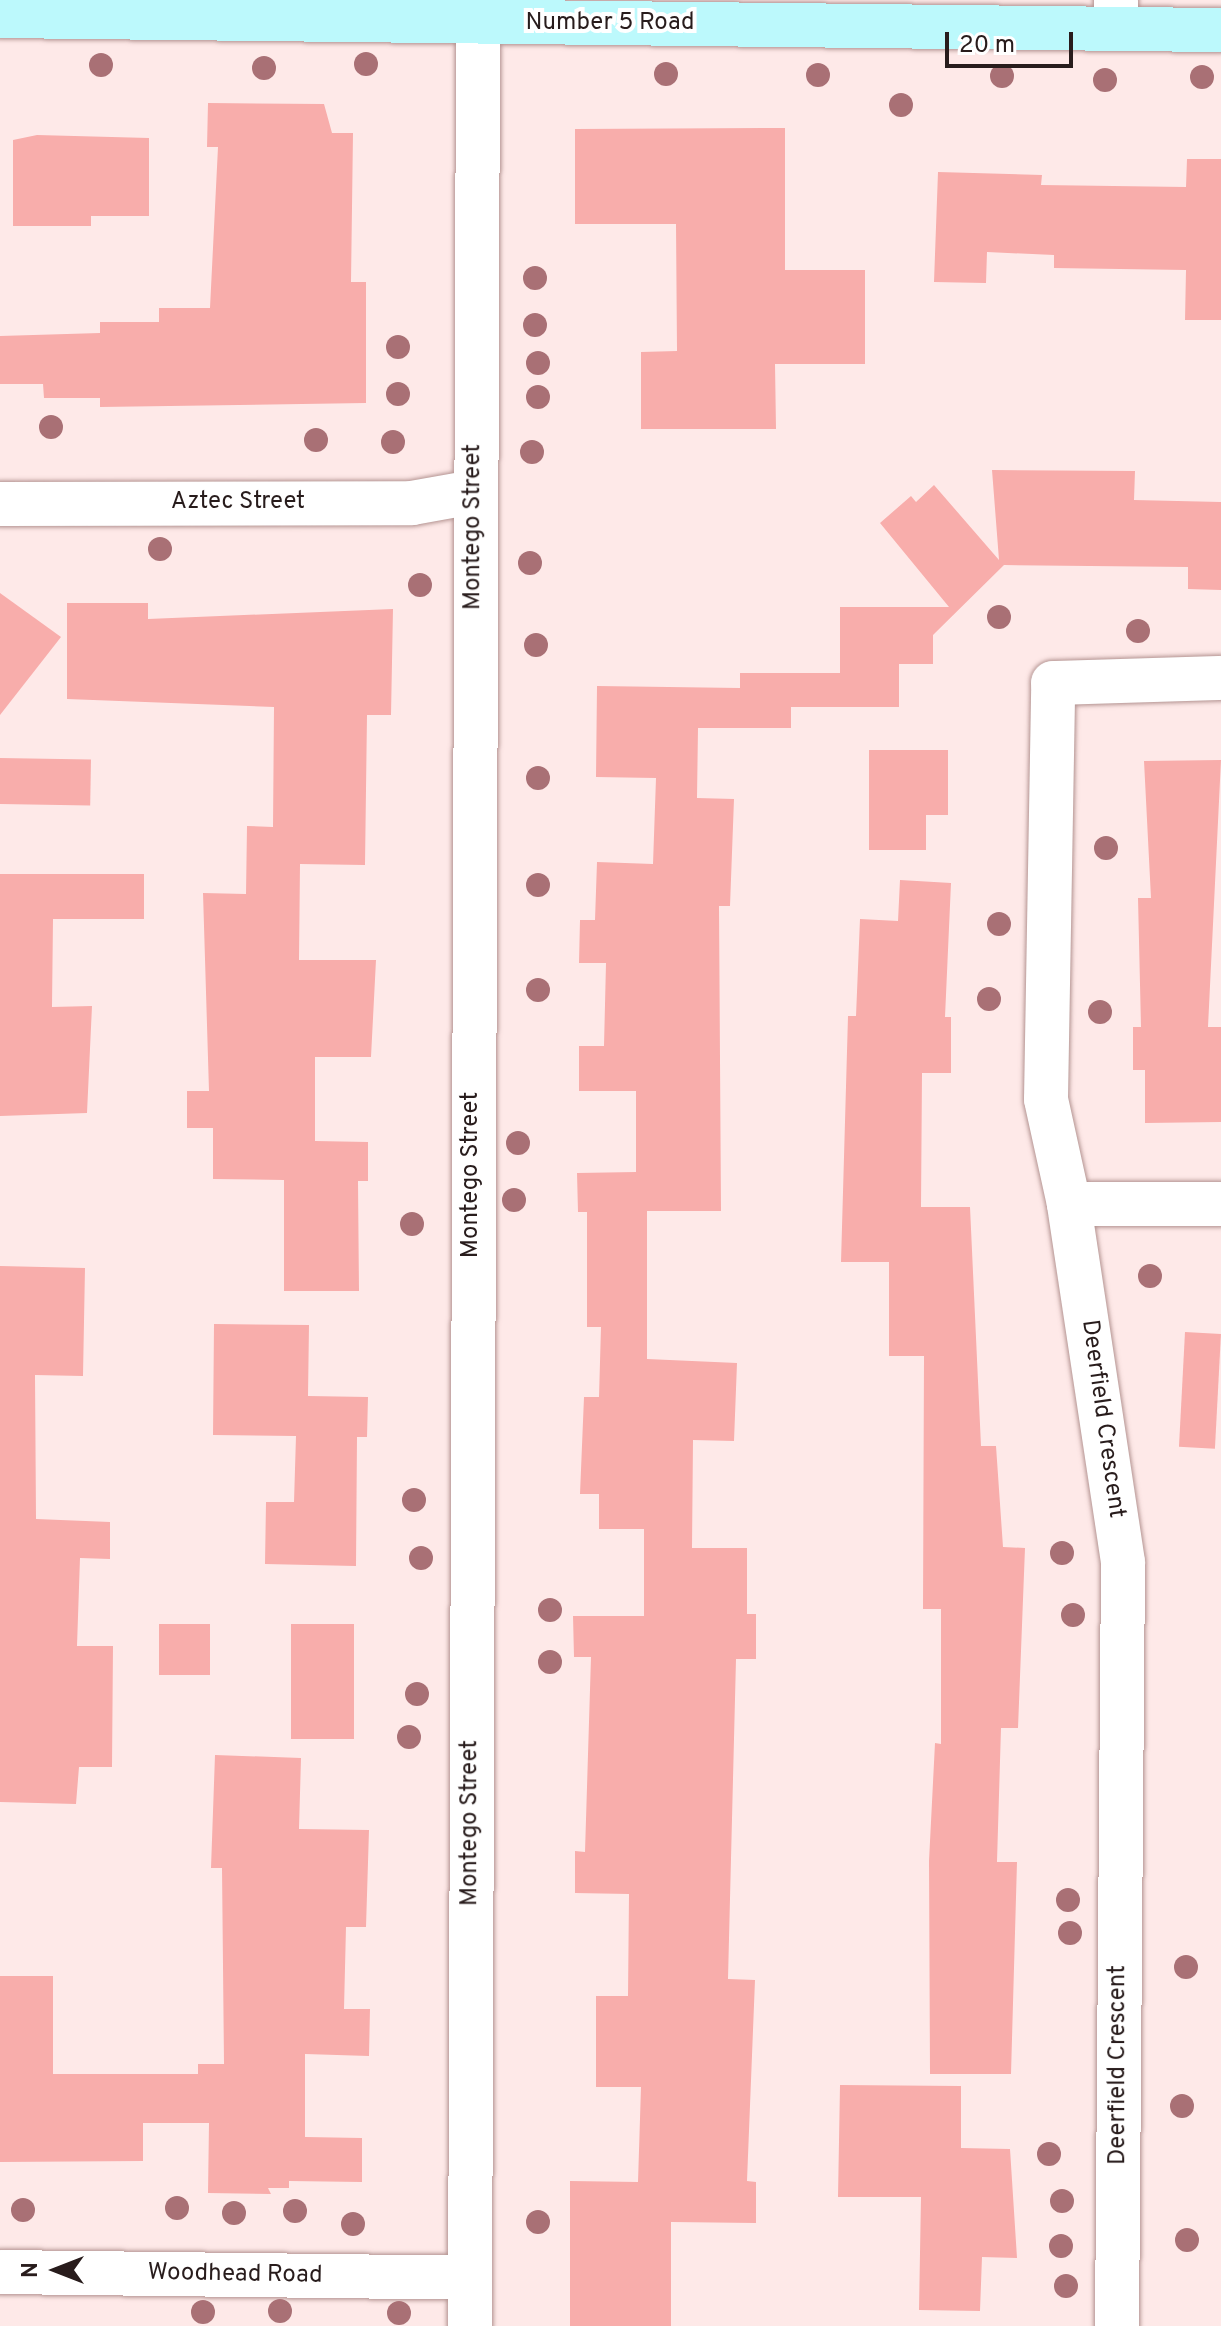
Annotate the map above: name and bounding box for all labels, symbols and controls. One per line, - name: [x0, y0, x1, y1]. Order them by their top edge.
- street label: Number 5 Road: [525, 10, 695, 38]
- scale bar: [949, 16, 1077, 66]
- text: 20 m: [959, 31, 1015, 61]
- street label: Montego Street: [460, 444, 488, 610]
- street label: Aztec Street: [171, 489, 305, 517]
- street label: Montego Street: [458, 1092, 486, 1258]
- street label: Deerfield Crescent: [1074, 1318, 1130, 1520]
- street label: Montego Street: [457, 1740, 485, 1906]
- street label: Deerfield Crescent: [1105, 1965, 1133, 2165]
- north arrow: [16, 2230, 96, 2310]
- street label: Woodhead Road: [147, 2259, 323, 2291]
- text: N: [18, 2262, 45, 2278]

